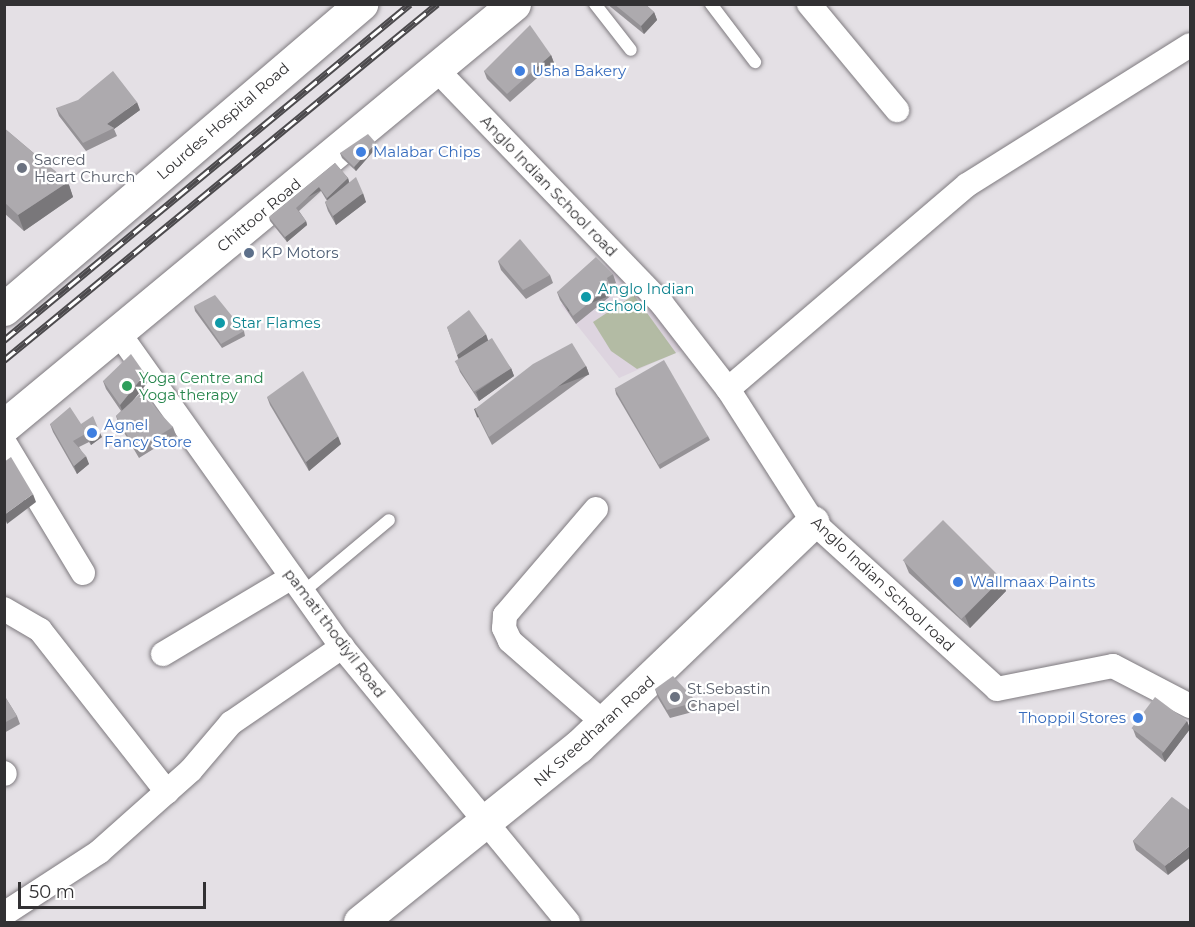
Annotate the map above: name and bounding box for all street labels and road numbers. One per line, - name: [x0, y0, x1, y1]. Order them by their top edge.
- street label: Lourdes Hospital Road: [153, 59, 293, 183]
- street label: Anglo Indian School road: [477, 112, 621, 260]
- street label: Chittoor Road: [213, 175, 305, 255]
- street label: Anglo Indian School road: [808, 513, 958, 655]
- street label: pamati thodiyil Road: [281, 565, 389, 701]
- street label: NK Sreedharan Road: [530, 672, 658, 790]

